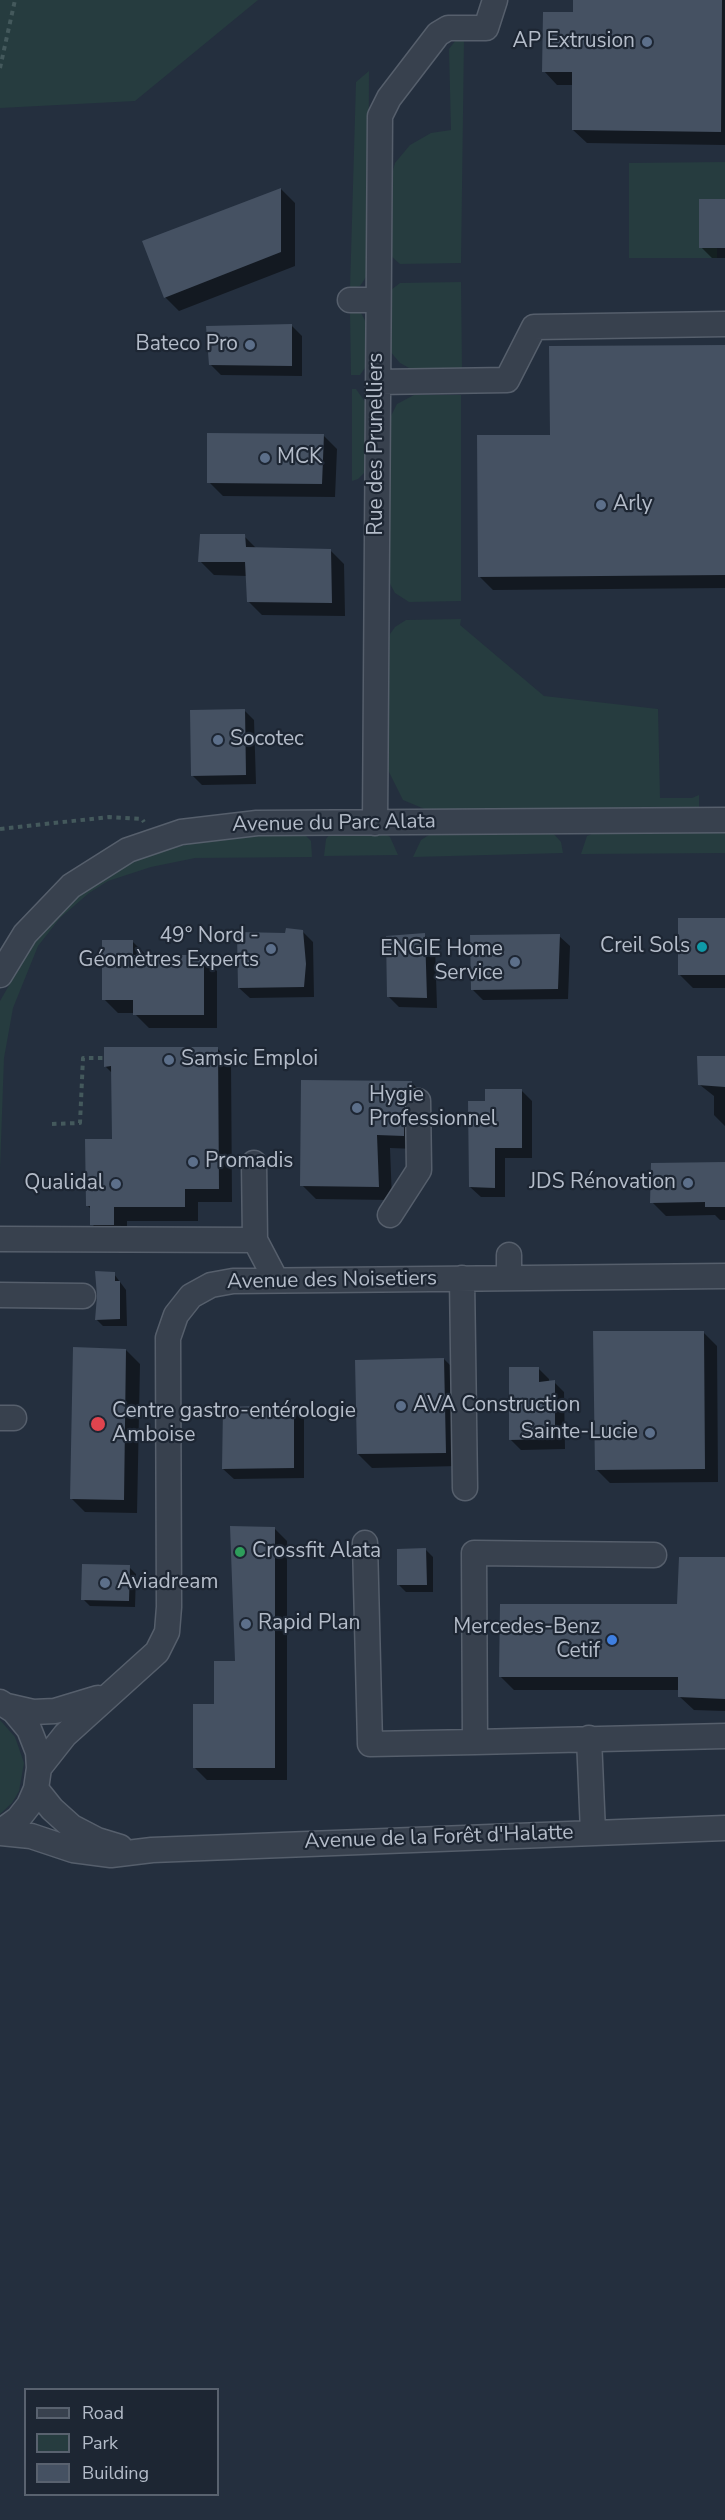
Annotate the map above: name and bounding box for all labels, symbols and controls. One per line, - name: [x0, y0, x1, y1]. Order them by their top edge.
- place label: AP Extrusion: [513, 29, 635, 55]
- marker: AP Extrusion: [640, 35, 654, 49]
- place label: Bateco Pro: [136, 332, 238, 358]
- marker: Bateco Pro: [243, 338, 257, 352]
- street label: Rue des Prunelliers: [364, 353, 390, 535]
- place label: MCK: [277, 445, 322, 471]
- marker: MCK: [258, 451, 272, 465]
- place label: Arly: [613, 492, 653, 518]
- marker: Arly: [594, 498, 608, 512]
- place label: Socotec: [230, 727, 304, 753]
- marker: Socotec: [211, 733, 225, 747]
- street label: Avenue du Parc Alata: [232, 810, 436, 838]
- place label: 49° Nord - Géomètres Experts: [78, 924, 259, 974]
- place label: Creil Sols: [600, 934, 690, 960]
- place label: ENGIE Home Service: [380, 937, 503, 987]
- marker: Creil Sols: [695, 940, 709, 954]
- marker: 49° Nord - Géomètres Experts: [264, 942, 278, 956]
- marker: ENGIE Home Service: [508, 955, 522, 969]
- place label: Samsic Emploi: [181, 1047, 318, 1073]
- marker: Samsic Emploi: [162, 1053, 176, 1067]
- place label: Hygie Professionnel: [369, 1083, 497, 1133]
- marker: Hygie Professionnel: [350, 1101, 364, 1115]
- place label: Promadis: [205, 1149, 293, 1175]
- marker: Promadis: [186, 1155, 200, 1169]
- place label: JDS Rénovation: [529, 1170, 676, 1196]
- place label: Qualidal: [24, 1171, 104, 1197]
- marker: JDS Rénovation: [681, 1176, 695, 1190]
- marker: Qualidal: [109, 1177, 123, 1191]
- street label: Avenue des Noisetiers: [227, 1267, 437, 1295]
- place label: AVA Construction: [413, 1393, 580, 1419]
- place label: Centre gastro-entérologie Amboise: [112, 1399, 356, 1449]
- marker: AVA Construction: [394, 1399, 408, 1413]
- marker: Centre gastro-entérologie Amboise: [89, 1415, 107, 1433]
- place label: Sainte-Lucie: [521, 1420, 638, 1446]
- marker: Sainte-Lucie: [643, 1426, 657, 1440]
- place label: Crossfit Alata: [252, 1539, 381, 1565]
- marker: Crossfit Alata: [233, 1545, 247, 1559]
- place label: Aviadream: [117, 1570, 218, 1596]
- marker: Aviadream: [98, 1576, 112, 1590]
- place label: Rapid Plan: [258, 1611, 360, 1637]
- place label: Mercedes-Benz Cetif: [453, 1615, 600, 1665]
- marker: Rapid Plan: [239, 1617, 253, 1631]
- marker: Mercedes-Benz Cetif: [605, 1633, 619, 1647]
- street label: Avenue de la Forêt d'Halatte: [304, 1821, 574, 1855]
- legend: [24, 2388, 219, 2496]
- text: Road: [82, 2401, 124, 2425]
- text: Park: [82, 2431, 118, 2455]
- text: Building: [82, 2461, 149, 2485]

